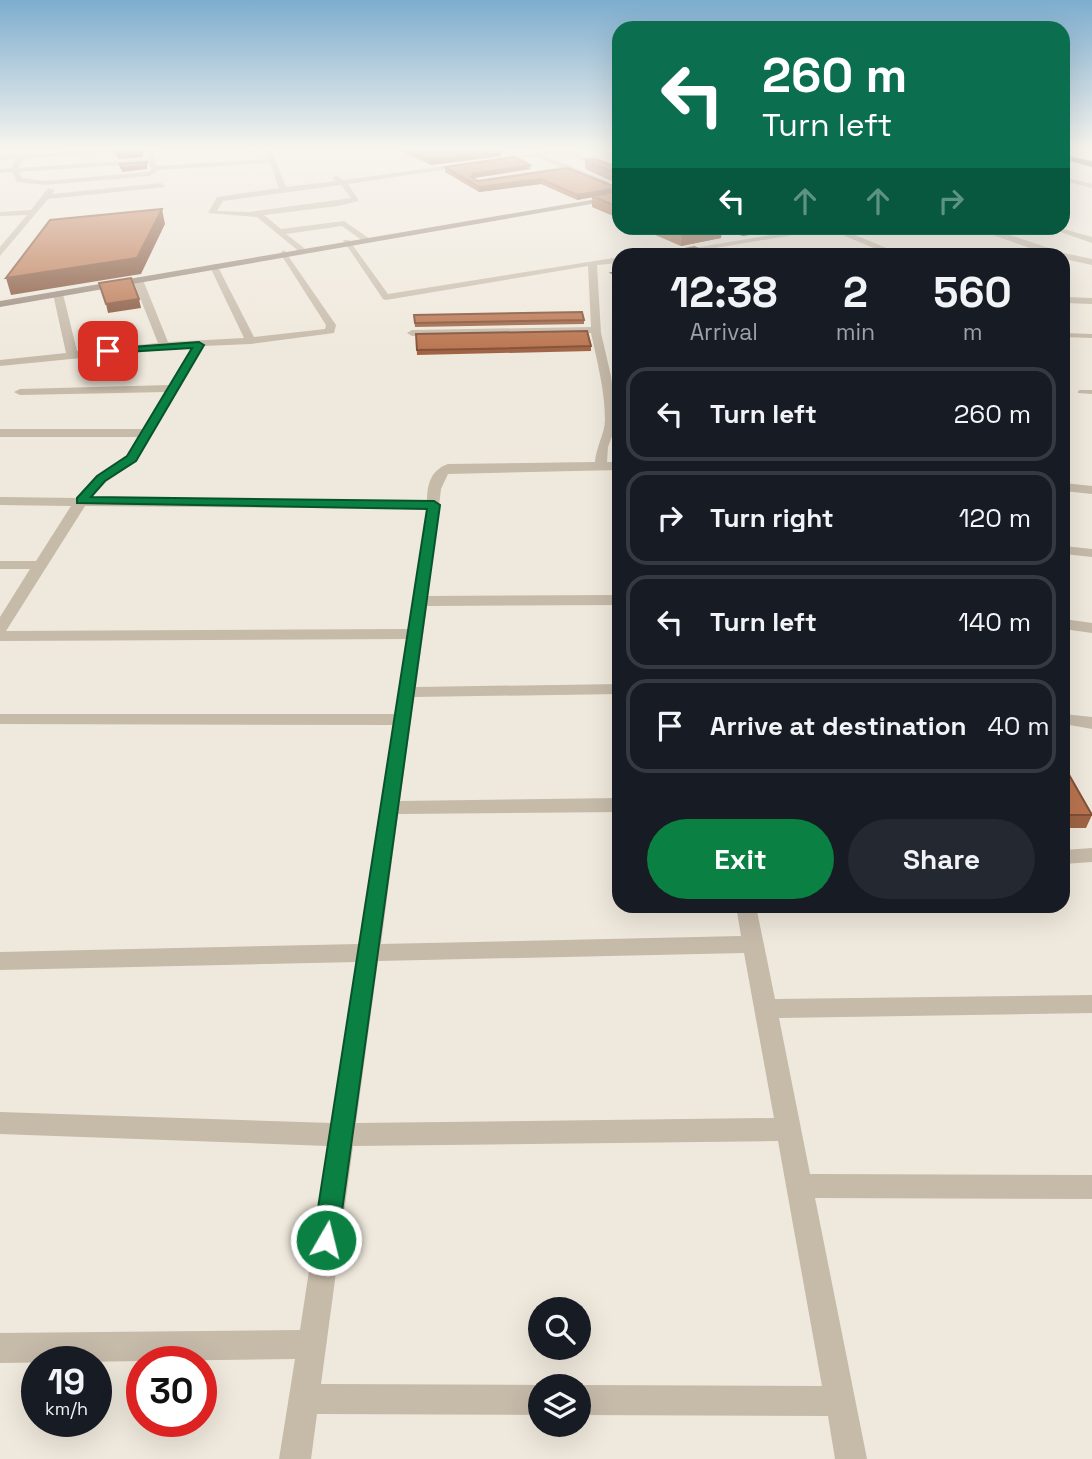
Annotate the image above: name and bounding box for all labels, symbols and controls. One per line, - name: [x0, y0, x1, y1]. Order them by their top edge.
- text: 260 m: [762, 44, 907, 106]
- icon: left: [647, 49, 738, 140]
- text: Turn left: [762, 105, 892, 145]
- icon: left: [713, 182, 751, 220]
- icon: ahead: [786, 182, 824, 220]
- icon: ahead: [859, 182, 897, 220]
- icon: right: [932, 182, 970, 220]
- text: 12:38: [670, 266, 777, 319]
- text: 2: [843, 266, 868, 319]
- text: 560: [933, 266, 1012, 319]
- text: Arrival: [690, 317, 758, 347]
- text: min: [836, 317, 875, 347]
- text: m: [963, 317, 982, 347]
- pin: [78, 321, 138, 381]
- icon: arrive: [89, 332, 127, 370]
- icon: left: [651, 395, 689, 433]
- text: Turn left: [710, 397, 817, 431]
- text: 260 m: [954, 397, 1031, 431]
- icon: right: [651, 499, 689, 537]
- text: Turn right: [710, 501, 834, 535]
- text: 120 m: [959, 501, 1031, 535]
- icon: left: [651, 603, 689, 641]
- text: Turn left: [710, 605, 817, 639]
- text: 140 m: [958, 605, 1031, 639]
- icon: arrive: [651, 707, 689, 745]
- text: Arrive at destination: [710, 709, 967, 743]
- text: 40 m: [988, 709, 1050, 743]
- button: Exit: [647, 819, 834, 899]
- button: Share: [848, 819, 1035, 899]
- position arrow: [289, 1203, 363, 1277]
- map controls: [528, 1297, 591, 1437]
- button: search: [528, 1297, 591, 1360]
- speed limit sign: 30: [126, 1346, 217, 1437]
- text: 19: [48, 1360, 85, 1404]
- button: layers: [528, 1374, 591, 1437]
- text: km/h: [45, 1397, 88, 1420]

